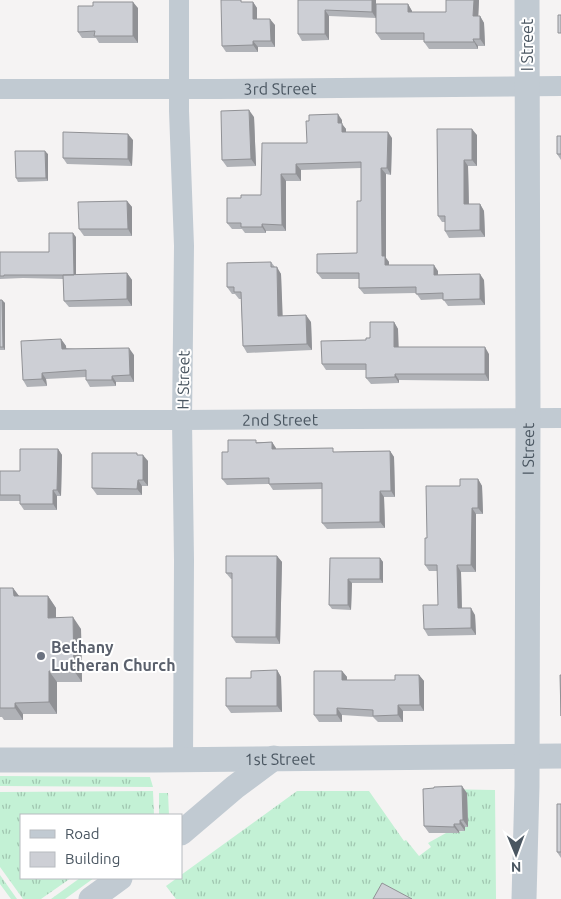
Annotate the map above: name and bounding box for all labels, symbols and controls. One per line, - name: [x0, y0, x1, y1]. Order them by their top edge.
- street label: I Street: [518, 18, 536, 71]
- street label: 3rd Street: [243, 79, 317, 98]
- street label: H Street: [173, 349, 193, 410]
- street label: 2nd Street: [242, 410, 319, 429]
- street label: I Street: [519, 422, 537, 475]
- place label: Bethany Lutheran Church: [51, 638, 176, 674]
- marker: Bethany Lutheran Church: [35, 650, 47, 662]
- street label: 1st Street: [245, 749, 316, 768]
- legend: [20, 814, 182, 879]
- text: Road: [65, 825, 100, 842]
- north arrow: [491, 829, 541, 879]
- text: Building: [65, 850, 120, 867]
- text: N: [511, 859, 522, 875]

